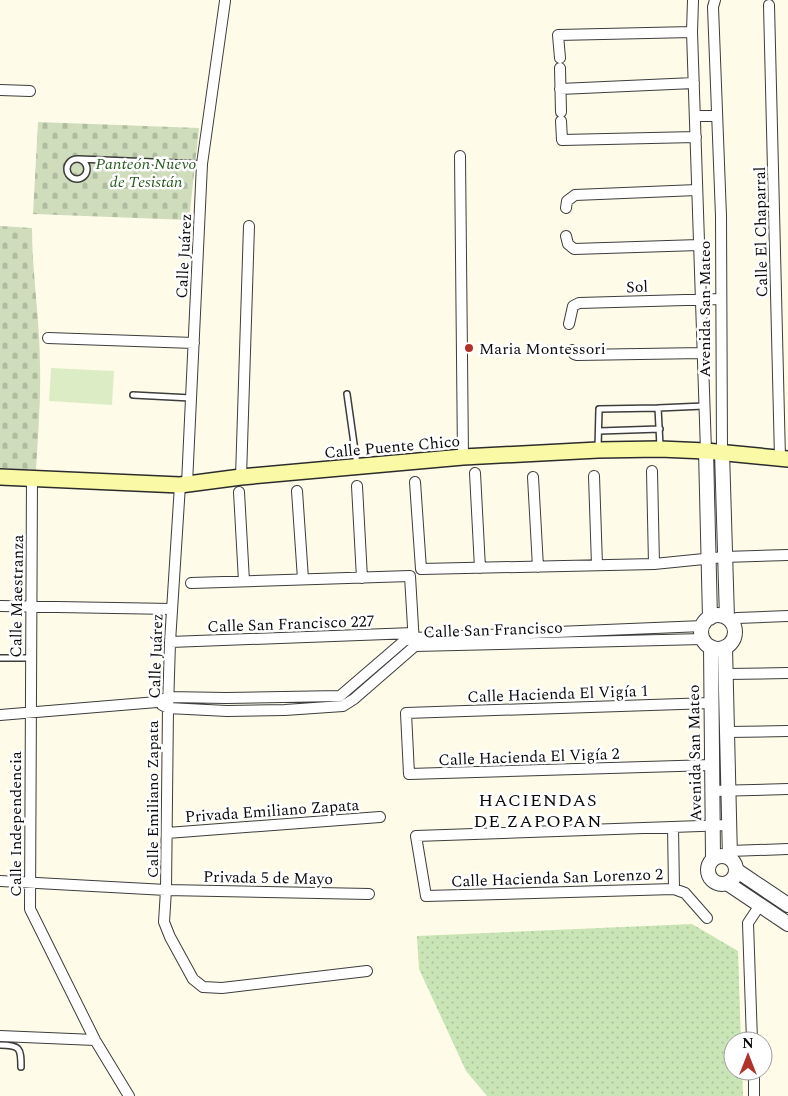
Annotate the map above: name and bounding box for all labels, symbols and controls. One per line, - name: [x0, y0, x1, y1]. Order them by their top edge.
- park label: Panteón Nuevo de Tesistán: [96, 152, 196, 194]
- street label: Calle El Chaparral: [748, 166, 774, 297]
- street label: Calle Juárez: [170, 213, 198, 299]
- street label: Avenida San Mateo: [693, 241, 717, 377]
- street label: Sol: [626, 275, 649, 299]
- place label: Maria Montessori: [479, 337, 606, 361]
- marker: Maria Montessori: [463, 342, 475, 354]
- street label: Calle Puente Chico: [323, 429, 461, 465]
- street label: Calle Maestranza: [4, 534, 30, 658]
- street label: Calle San Francisco 227: [207, 609, 375, 639]
- street label: Calle Juárez: [143, 613, 169, 699]
- street label: Calle San Francisco: [423, 616, 563, 644]
- street label: Calle Hacienda El Vigía 1: [467, 679, 649, 709]
- street label: Avenida San Mateo: [682, 684, 708, 822]
- street label: Calle Emiliano Zapata: [141, 720, 165, 878]
- street label: Calle Hacienda El Vigía 2: [438, 742, 620, 772]
- street label: Calle Independencia: [4, 751, 28, 897]
- district label: HACIENDAS DE ZAPOPAN: [473, 787, 603, 835]
- street label: Privada Emiliano Zapata: [184, 793, 360, 829]
- street label: Calle Hacienda San Lorenzo 2: [451, 862, 663, 894]
- street label: Privada 5 de Mayo: [203, 865, 333, 891]
- north arrow: [723, 1031, 773, 1081]
- text: N: [742, 1033, 754, 1054]

